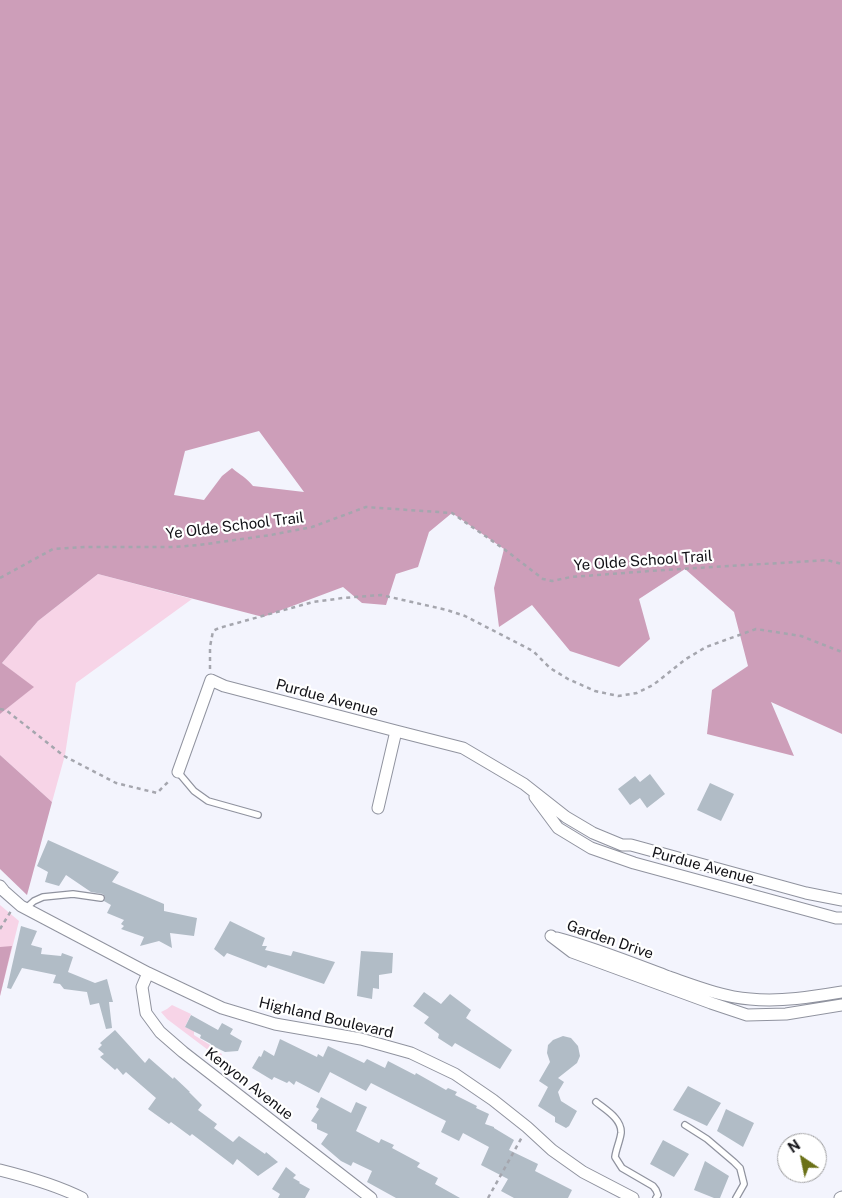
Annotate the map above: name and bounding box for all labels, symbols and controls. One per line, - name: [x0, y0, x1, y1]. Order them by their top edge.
- street label: Ye Olde School Trail: [165, 509, 305, 543]
- street label: Ye Olde School Trail: [573, 547, 713, 575]
- street label: Purdue Avenue: [274, 676, 380, 720]
- street label: Purdue Avenue: [650, 844, 756, 888]
- street label: Garden Drive: [564, 917, 656, 963]
- street label: Highland Boulevard: [257, 994, 395, 1042]
- street label: Kenyon Avenue: [201, 1044, 297, 1124]
- north arrow: [777, 1133, 827, 1183]
- text: N: [785, 1137, 803, 1156]

